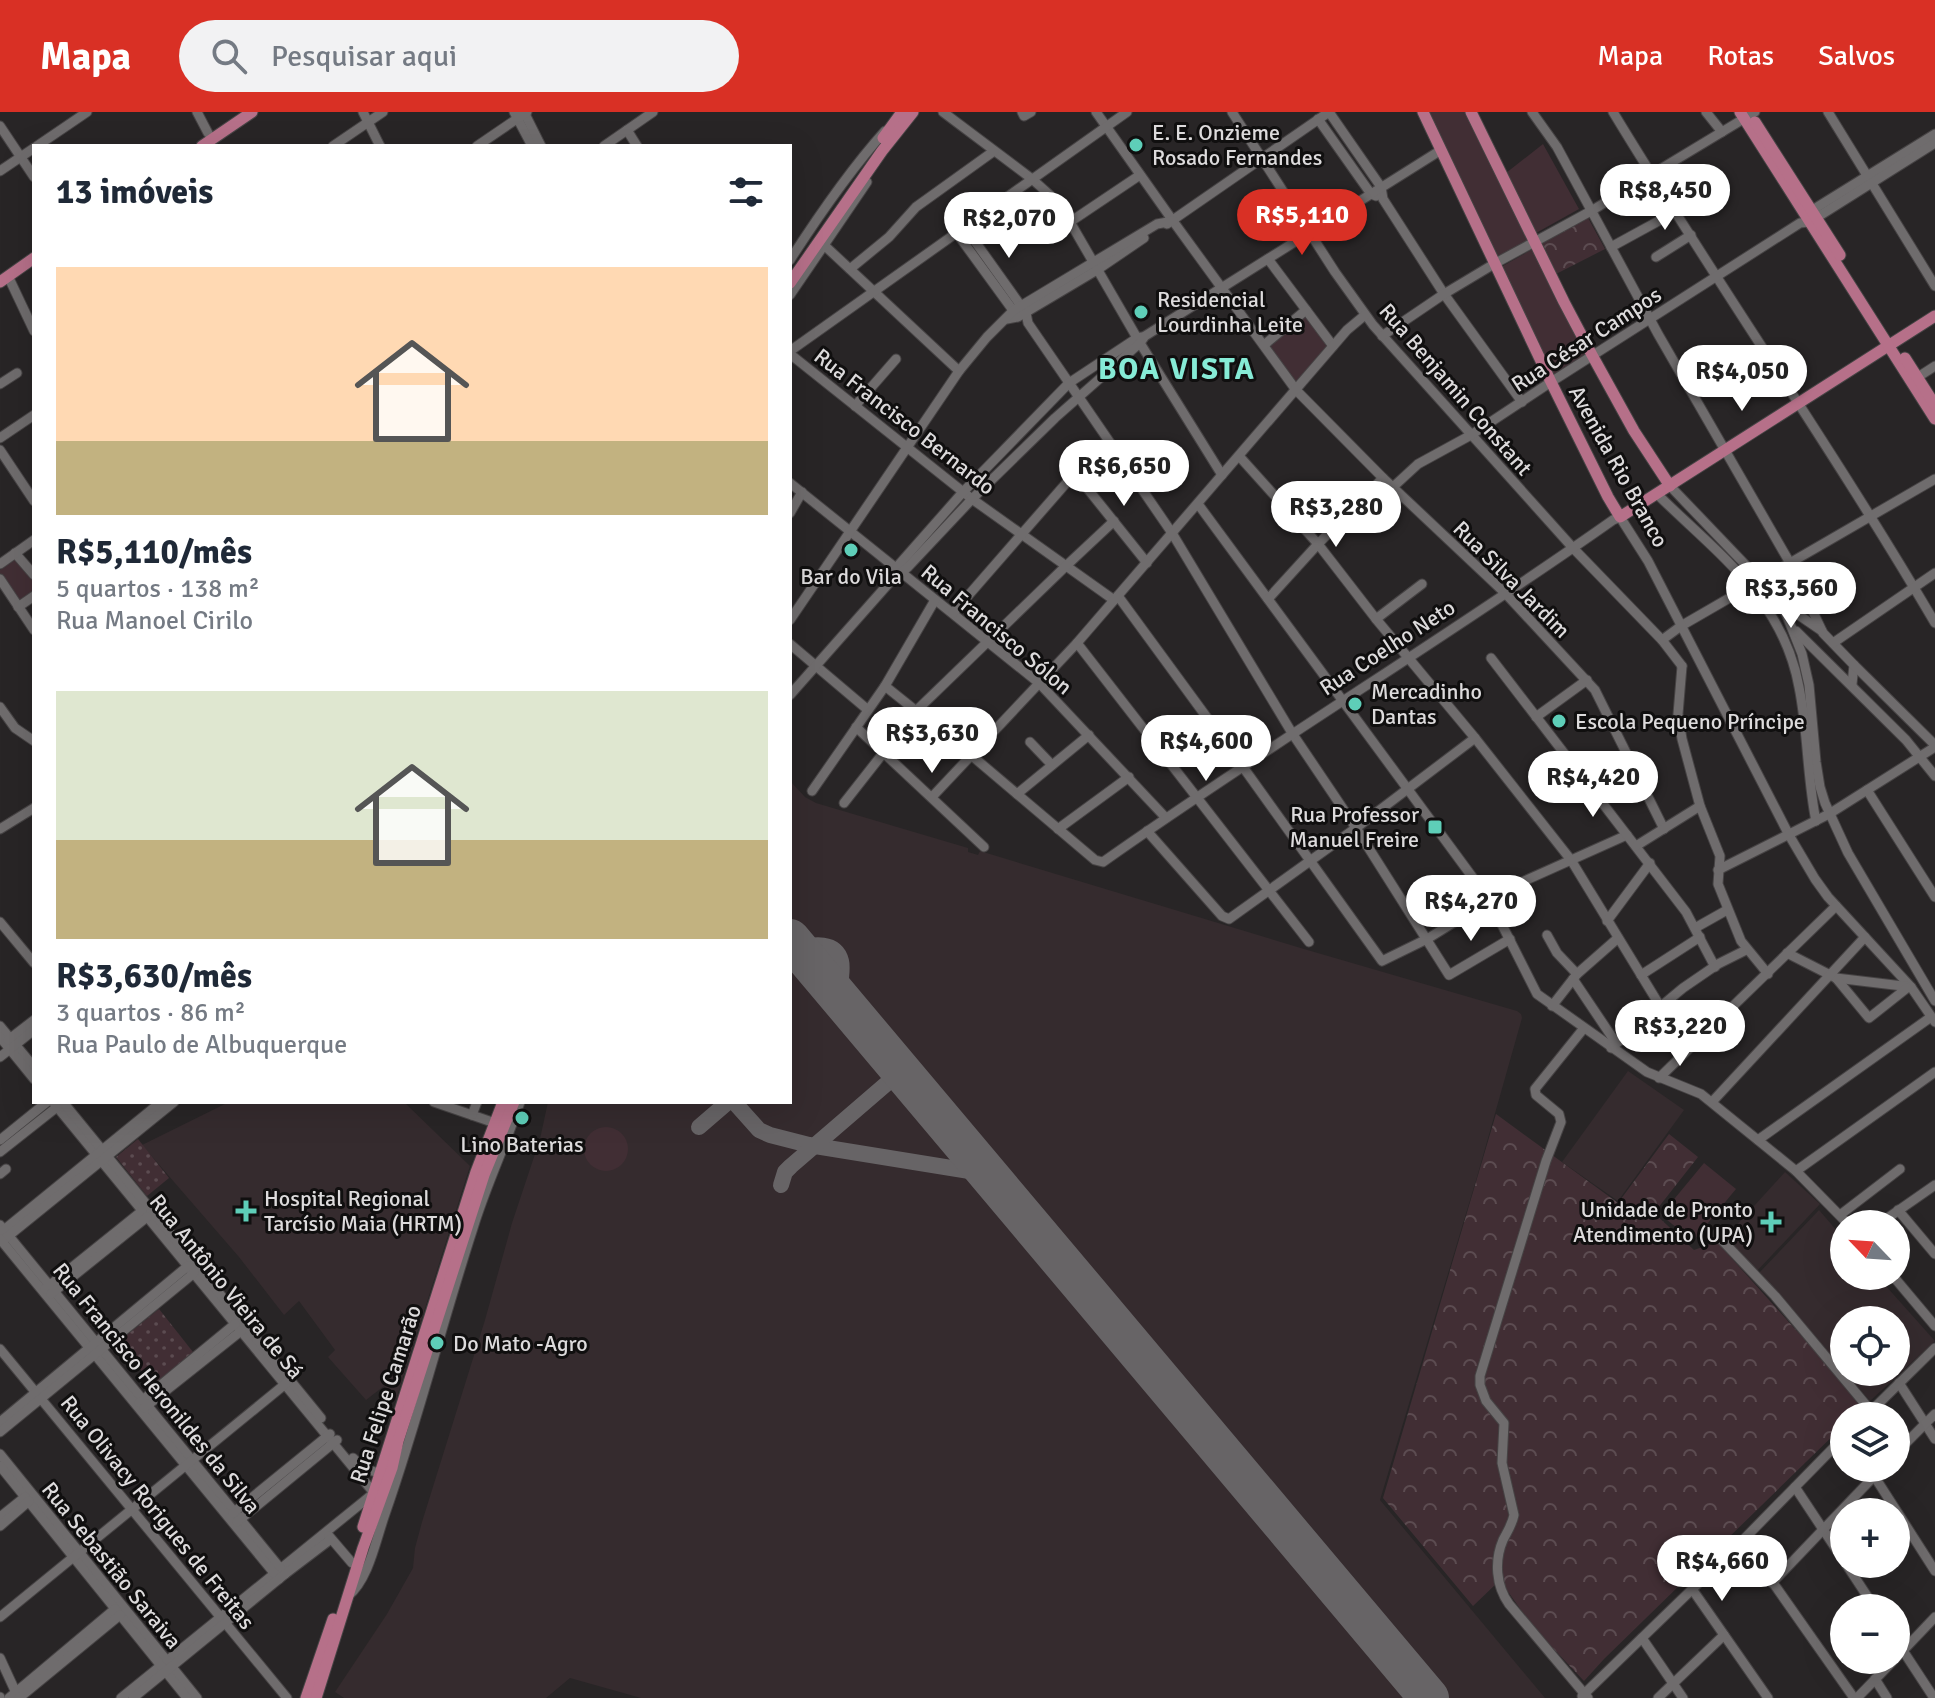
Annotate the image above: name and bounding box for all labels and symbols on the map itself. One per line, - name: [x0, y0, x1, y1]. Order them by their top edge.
- place label: E. E. Onzieme Rosado Fernandes: [1152, 119, 1322, 171]
- marker: E. E. Onzieme Rosado Fernandes: [1127, 136, 1145, 154]
- pin: R$8,450: [1591, 164, 1739, 232]
- pin: R$5,110: [1228, 189, 1376, 257]
- pin: R$2,070: [935, 192, 1083, 260]
- street label: Rua César Campos: [1506, 281, 1666, 398]
- place label: Residencial Lourdinha Leite: [1157, 286, 1303, 338]
- street label: Rua Benjamin Constant: [1373, 298, 1538, 481]
- marker: Residencial Lourdinha Leite: [1132, 303, 1150, 321]
- street label: Rua Francisco Bernardo: [809, 342, 1001, 500]
- pin: R$4,050: [1668, 345, 1816, 413]
- district label: BOA VISTA: [1098, 351, 1256, 388]
- street label: Avenida Rio Branco: [1563, 381, 1674, 552]
- pin: R$6,650: [1050, 440, 1198, 508]
- pin: R$3,280: [1262, 481, 1410, 549]
- street label: Rua Silva Jardim: [1447, 515, 1576, 644]
- marker: Bar do Vila: [842, 541, 860, 559]
- street label: Rua Francisco Sólon: [916, 558, 1078, 700]
- pin: R$3,560: [1717, 562, 1865, 630]
- place label: Bar do Vila: [800, 563, 902, 590]
- street label: Rua Coelho Neto: [1315, 594, 1460, 701]
- place label: Mercadinho Dantas: [1371, 678, 1482, 730]
- marker: Mercadinho Dantas: [1346, 695, 1364, 713]
- pin: R$3,630: [858, 707, 1006, 775]
- place label: Escola Pequeno Príncipe: [1575, 708, 1805, 735]
- marker: Escola Pequeno Príncipe: [1550, 712, 1568, 730]
- pin: R$4,600: [1132, 715, 1280, 783]
- pin: R$4,420: [1519, 751, 1667, 819]
- place label: Rua Professor Manuel Freire: [1289, 801, 1419, 853]
- marker: Rua Professor Manuel Freire: [1426, 818, 1444, 836]
- pin: R$4,270: [1397, 875, 1545, 943]
- pin: R$3,220: [1606, 1000, 1754, 1068]
- marker: Lino Baterias: [513, 1109, 531, 1127]
- place label: Lino Baterias: [460, 1131, 584, 1158]
- place label: Hospital Regional Tarcísio Maia (HRTM): [264, 1185, 462, 1237]
- street label: Rua Antônio Vieira de Sá: [144, 1189, 309, 1384]
- place label: Unidade de Pronto Atendimento (UPA): [1573, 1196, 1753, 1248]
- marker: Hospital Regional Tarcísio Maia (HRTM): [235, 1200, 257, 1222]
- north arrow: [1830, 1210, 1910, 1290]
- marker: Unidade de Pronto Atendimento (UPA): [1760, 1211, 1782, 1233]
- street label: Rua Francisco Heronildes da Silva: [47, 1257, 266, 1519]
- street label: Rua Felipe Camarão: [344, 1302, 427, 1487]
- place label: Do Mato -Agro: [453, 1330, 588, 1357]
- marker: Do Mato -Agro: [428, 1334, 446, 1352]
- street label: Rua Olivacy Rorigues de Freitas: [55, 1390, 260, 1635]
- street label: Rua Sebastião Saraiva: [36, 1476, 187, 1654]
- pin: R$4,660: [1648, 1535, 1796, 1603]

